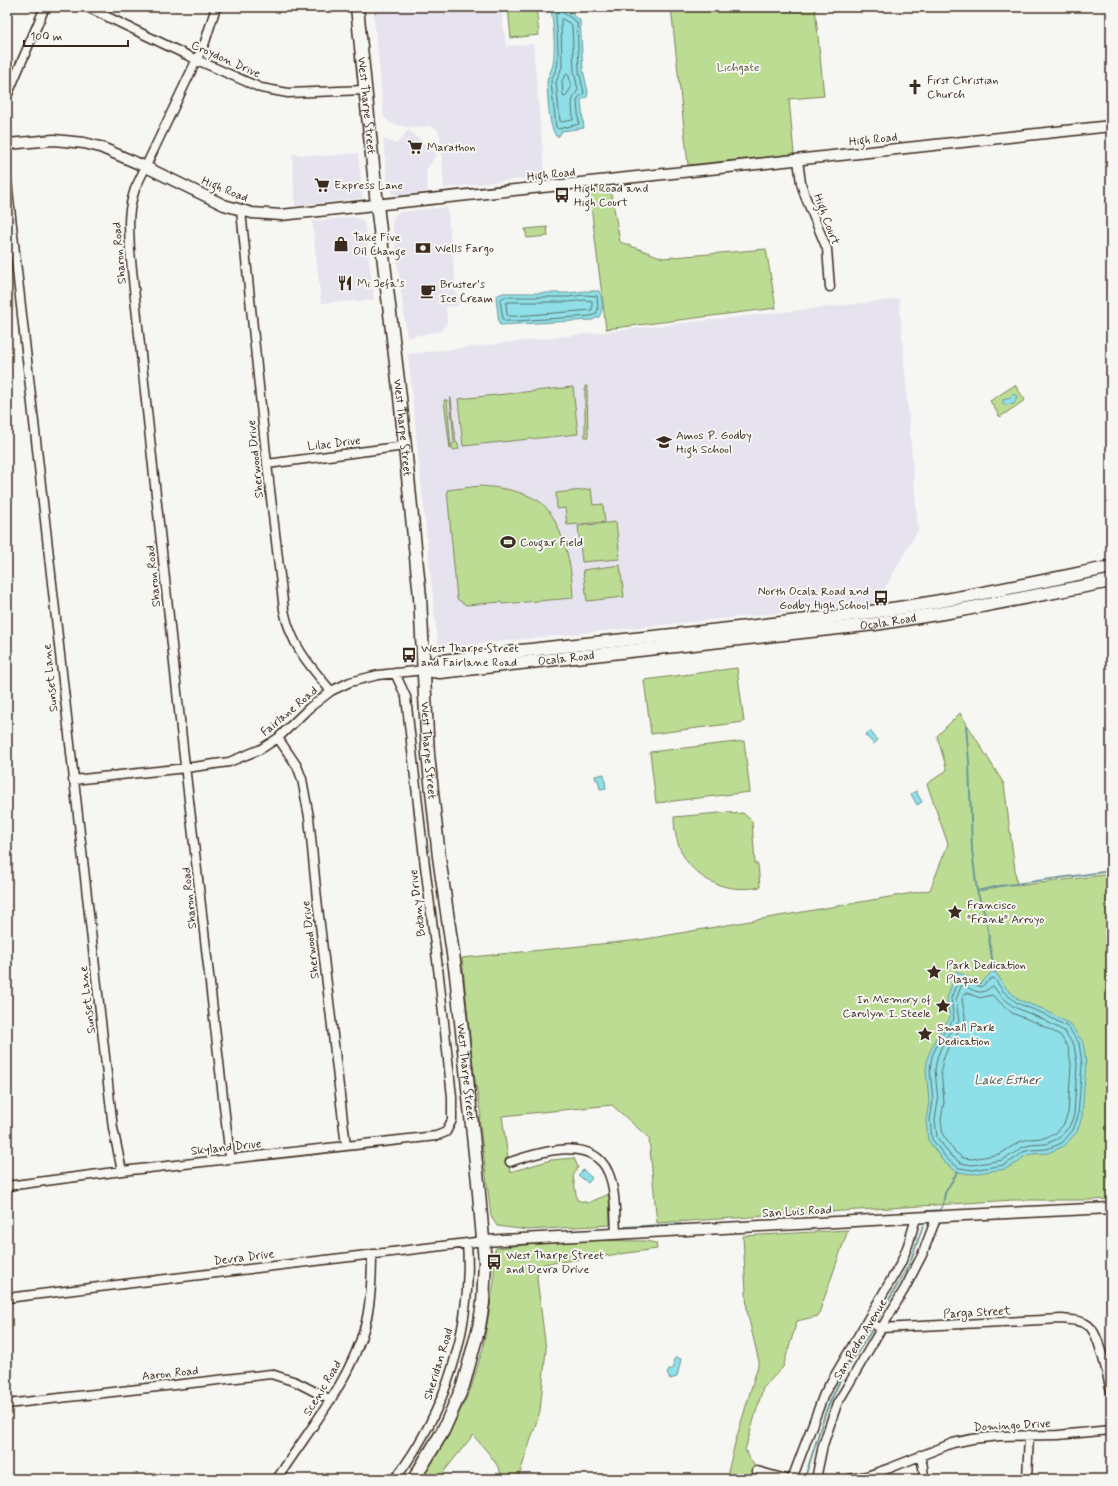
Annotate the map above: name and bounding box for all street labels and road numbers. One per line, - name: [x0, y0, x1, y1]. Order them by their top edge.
- street label: Croydon Drive: [189, 38, 263, 82]
- street label: West Tharpe Street: [353, 56, 379, 156]
- street label: High Road: [848, 129, 898, 151]
- street label: High Road: [526, 164, 576, 186]
- street label: High Road: [199, 173, 250, 207]
- street label: High Court: [808, 191, 843, 248]
- street label: Sharon Road: [109, 221, 131, 285]
- street label: West Tharpe Street: [389, 378, 415, 478]
- street label: Sherwood Drive: [244, 419, 268, 499]
- street label: Lilac Drive: [307, 433, 362, 455]
- street label: Sharon Road: [143, 544, 165, 608]
- street label: Ocala Road: [859, 610, 918, 635]
- street label: Sunset Lane: [39, 643, 63, 713]
- street label: Ocala Road: [537, 648, 595, 670]
- street label: Fairlane Road: [258, 683, 322, 740]
- street label: West Tharpe Street: [416, 701, 440, 801]
- street label: Sharon Road: [179, 866, 201, 930]
- street label: Botany Drive: [406, 869, 430, 937]
- street label: Sherwood Drive: [298, 900, 324, 980]
- street label: Sunset Lane: [76, 965, 100, 1035]
- street label: West Tharpe Street: [452, 1023, 478, 1122]
- street label: Skyland Drive: [190, 1136, 262, 1160]
- street label: San Luis Road: [762, 1202, 832, 1222]
- street label: Devra Drive: [213, 1246, 275, 1270]
- street label: San Pedro Avenue: [830, 1296, 891, 1383]
- street label: Parga Street: [943, 1303, 1011, 1323]
- street label: Sheridan Road: [420, 1326, 458, 1402]
- street label: Scenic Road: [300, 1358, 346, 1419]
- street label: Aaron Road: [141, 1363, 199, 1385]
- street label: Domingo Drive: [973, 1416, 1051, 1436]

